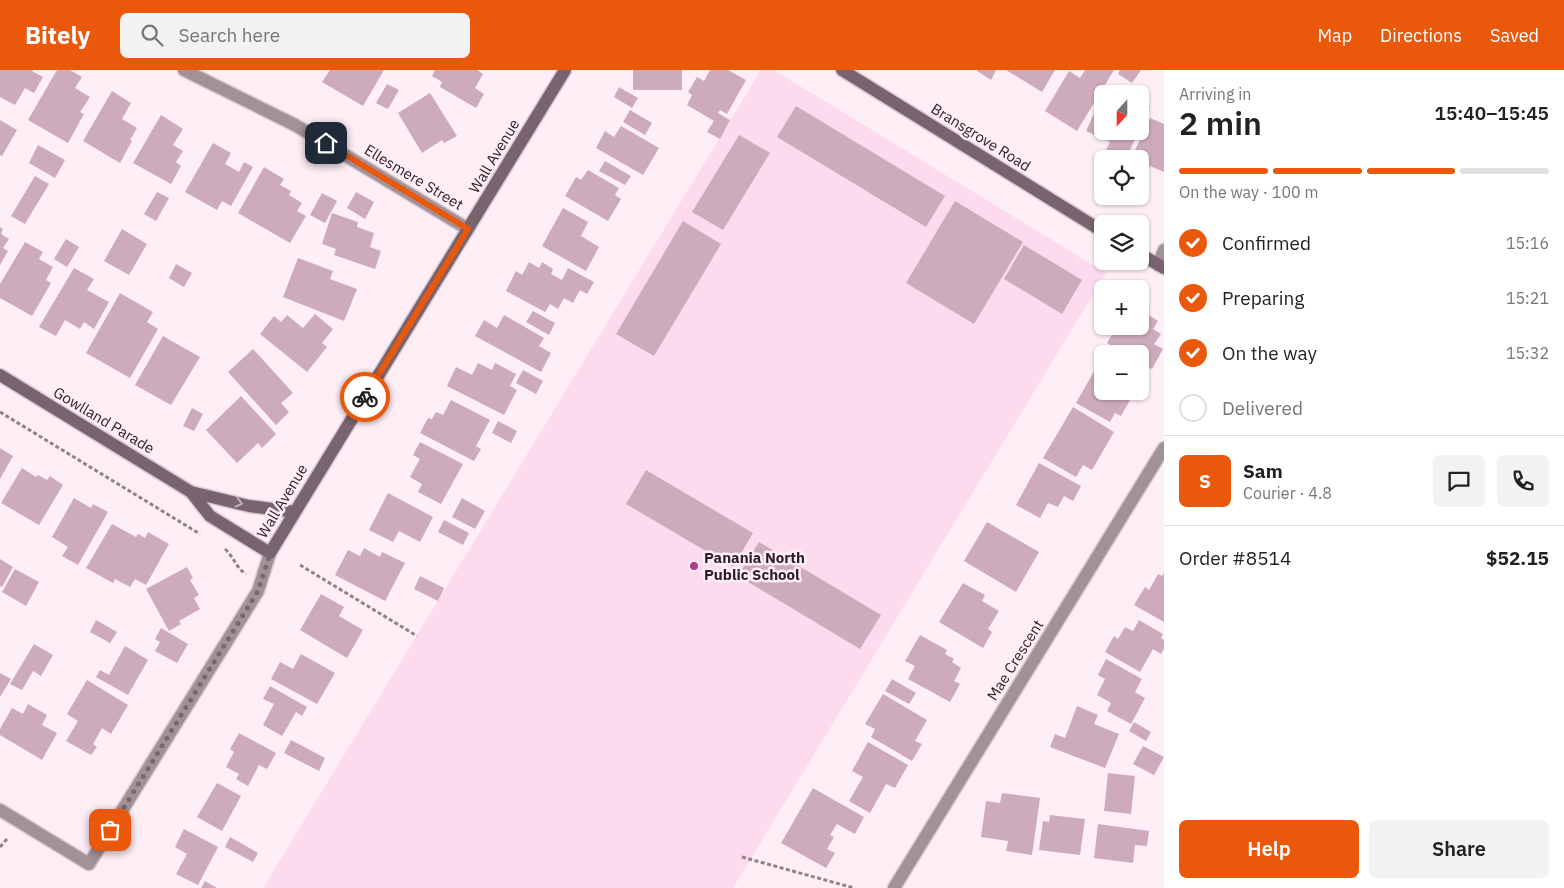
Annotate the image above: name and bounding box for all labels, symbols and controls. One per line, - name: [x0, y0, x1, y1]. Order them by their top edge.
- search box: [120, 13, 470, 58]
- text: Bitely: [25, 19, 90, 51]
- icon: search: [138, 21, 166, 49]
- text: Search here: [178, 23, 280, 47]
- text: Map: [1317, 24, 1352, 47]
- text: Directions: [1380, 24, 1462, 47]
- text: Saved: [1490, 24, 1539, 47]
- text: Arriving in: [1179, 84, 1251, 104]
- north arrow: [1094, 85, 1149, 140]
- map controls: [1094, 85, 1149, 400]
- street label: Bransgrove Road: [928, 99, 1034, 175]
- text: 15:40–15:45: [1435, 101, 1549, 125]
- text: 2 min: [1179, 102, 1262, 144]
- street label: Wall Avenue: [464, 116, 524, 196]
- pin: [305, 122, 347, 164]
- icon: home: [312, 129, 340, 157]
- street label: Ellesmere Street: [361, 140, 467, 214]
- button: locate: [1094, 150, 1149, 205]
- text: On the way · 100 m: [1179, 182, 1318, 202]
- button: layers: [1094, 215, 1149, 270]
- icon: check: [1179, 229, 1207, 257]
- text: Confirmed: [1222, 231, 1311, 255]
- text: 15:16: [1506, 233, 1549, 253]
- button: +: [1094, 280, 1149, 335]
- icon: check: [1179, 284, 1207, 312]
- text: Preparing: [1222, 286, 1304, 310]
- text: 15:21: [1506, 288, 1549, 308]
- icon: check: [1179, 339, 1207, 367]
- text: On the way: [1222, 341, 1317, 365]
- text: 15:32: [1506, 343, 1549, 363]
- button: −: [1094, 345, 1149, 400]
- courier: [340, 372, 390, 422]
- street label: Gowlland Parade: [50, 382, 158, 458]
- icon: bike: [351, 383, 379, 411]
- text: Delivered: [1222, 396, 1303, 420]
- button: chat: [1433, 455, 1485, 507]
- button: phone: [1497, 455, 1549, 507]
- text: Sam: [1243, 459, 1283, 483]
- street label: Wall Avenue: [252, 461, 312, 541]
- text: S: [1199, 469, 1211, 493]
- text: Courier · 4.8: [1243, 483, 1332, 503]
- one-way arrow: [234, 497, 243, 508]
- text: Order #8514: [1179, 546, 1291, 570]
- text: $52.15: [1486, 546, 1549, 570]
- place label: Panania North Public School: [704, 548, 805, 584]
- marker: Panania North Public School: [688, 560, 700, 572]
- street label: Mae Crescent: [983, 616, 1047, 704]
- pin: [89, 809, 131, 851]
- icon: bag: [96, 816, 124, 844]
- button: Help: [1179, 820, 1359, 878]
- button: Share: [1369, 820, 1549, 878]

